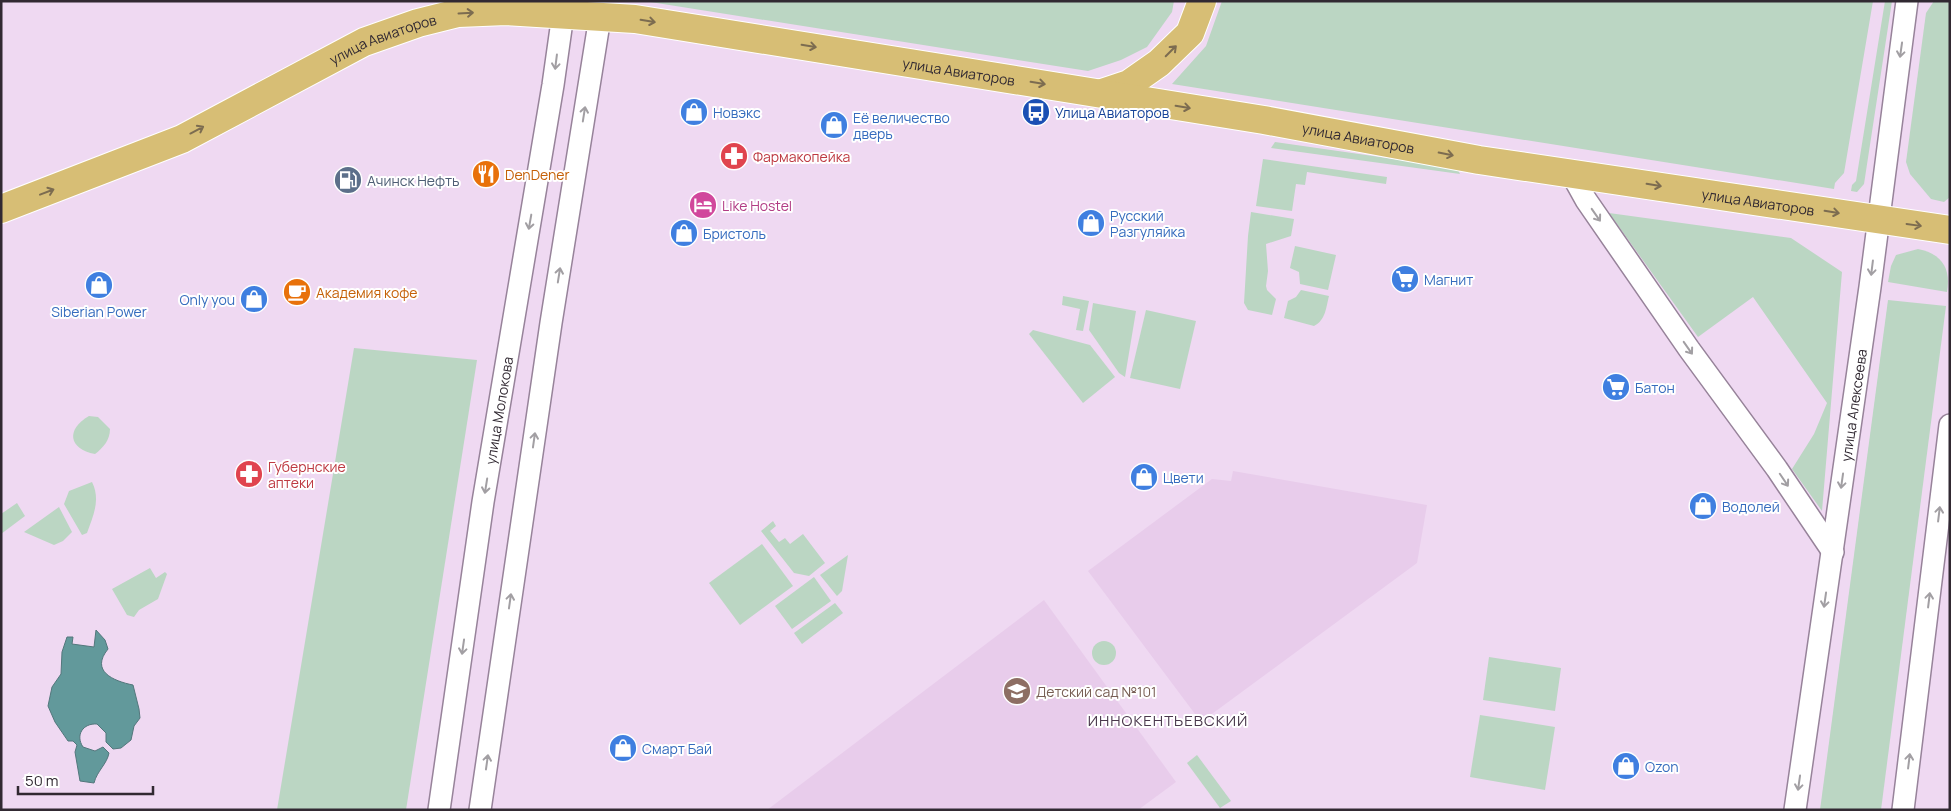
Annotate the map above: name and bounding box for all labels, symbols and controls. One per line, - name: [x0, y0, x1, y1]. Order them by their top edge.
- one-way arrow: [458, 8, 474, 17]
- street label: улица Авиаторов: [326, 9, 439, 68]
- one-way arrow: [640, 16, 656, 26]
- one-way arrow: [1896, 41, 1906, 57]
- one-way arrow: [800, 42, 816, 52]
- one-way arrow: [1165, 45, 1177, 57]
- street label: улица Авиаторов: [901, 53, 1017, 89]
- one-way arrow: [551, 54, 561, 70]
- one-way arrow: [1030, 79, 1046, 89]
- shop icon: Новэкс: [679, 97, 709, 127]
- bus stop icon: Улица Авиаторов: [1021, 97, 1051, 127]
- one-way arrow: [1175, 102, 1191, 112]
- place label: Новэкс: [713, 103, 761, 122]
- place label: Улица Авиаторов: [1055, 103, 1170, 122]
- one-way arrow: [579, 107, 589, 123]
- place label: Её величество дверь: [853, 108, 950, 143]
- shop icon: Её величество дверь: [819, 110, 849, 140]
- street label: улица Авиаторов: [1301, 118, 1416, 157]
- one-way arrow: [189, 125, 204, 135]
- pharmacy icon: Фармакопейка: [719, 141, 749, 171]
- place label: Фармакопейка: [753, 147, 850, 166]
- one-way arrow: [1438, 149, 1454, 159]
- restaurant icon: DenDener: [471, 159, 501, 189]
- fuel station icon: Ачинск Нефть: [333, 165, 363, 195]
- place label: DenDener: [505, 165, 570, 184]
- place label: Ачинск Нефть: [367, 171, 459, 190]
- one-way arrow: [1646, 181, 1662, 191]
- street label: улица Авиаторов: [1700, 184, 1816, 219]
- one-way arrow: [39, 187, 54, 196]
- hotel icon: Like Hostel: [688, 190, 718, 220]
- place label: Like Hostel: [722, 196, 792, 215]
- place label: Русский Разгуляйка: [1110, 206, 1185, 241]
- one-way arrow: [1591, 207, 1601, 221]
- shop icon: Русский Разгуляйка: [1076, 208, 1106, 238]
- one-way arrow: [1824, 208, 1840, 218]
- one-way arrow: [524, 214, 534, 230]
- shop icon: Бристоль: [669, 218, 699, 248]
- one-way arrow: [1906, 220, 1922, 230]
- place label: Бристоль: [703, 224, 766, 243]
- one-way arrow: [1867, 260, 1877, 276]
- supermarket icon: Магнит: [1390, 264, 1420, 294]
- one-way arrow: [554, 267, 564, 283]
- shop icon: Siberian Power: [84, 270, 114, 300]
- place label: Магнит: [1424, 270, 1473, 289]
- cafe icon: Академия кофе: [282, 277, 312, 307]
- place label: Академия кофе: [316, 283, 417, 302]
- shop icon: Only you: [239, 284, 269, 314]
- place label: Only you: [179, 290, 235, 309]
- place label: Siberian Power: [51, 302, 147, 321]
- one-way arrow: [1683, 341, 1694, 355]
- street label: улица Алексеева: [1836, 348, 1871, 463]
- street label: улица Молокова: [480, 355, 517, 466]
- supermarket icon: Батон: [1601, 372, 1631, 402]
- place label: Батон: [1635, 378, 1675, 397]
- one-way arrow: [529, 432, 539, 448]
- place label: Губернские аптеки: [268, 457, 346, 492]
- pharmacy icon: Губернские аптеки: [234, 459, 264, 489]
- shop icon: Цвети: [1129, 462, 1159, 492]
- place label: Цвети: [1163, 468, 1204, 487]
- one-way arrow: [1779, 472, 1789, 486]
- one-way arrow: [1837, 473, 1847, 489]
- one-way arrow: [481, 478, 491, 494]
- shop icon: Водолей: [1688, 491, 1718, 521]
- place label: Водолей: [1722, 497, 1780, 516]
- one-way arrow: [1934, 506, 1944, 522]
- one-way arrow: [1820, 592, 1830, 608]
- one-way arrow: [1924, 592, 1934, 608]
- one-way arrow: [506, 593, 516, 609]
- one-way arrow: [458, 639, 468, 655]
- school or university icon: Детский сад №101: [1002, 676, 1032, 706]
- place label: Детский сад №101: [1036, 682, 1156, 701]
- district label: ИННОКЕНТЬЕВСКИЙ: [1088, 710, 1248, 731]
- shop icon: Смарт Бай: [608, 733, 638, 763]
- place label: Смарт Бай: [642, 739, 712, 758]
- shop icon: Ozon: [1611, 751, 1641, 781]
- one-way arrow: [482, 754, 492, 770]
- one-way arrow: [1904, 754, 1914, 770]
- place label: Ozon: [1645, 757, 1679, 776]
- scale bar: [18, 764, 152, 796]
- text: 50 m: [25, 770, 59, 791]
- one-way arrow: [1794, 775, 1804, 791]

